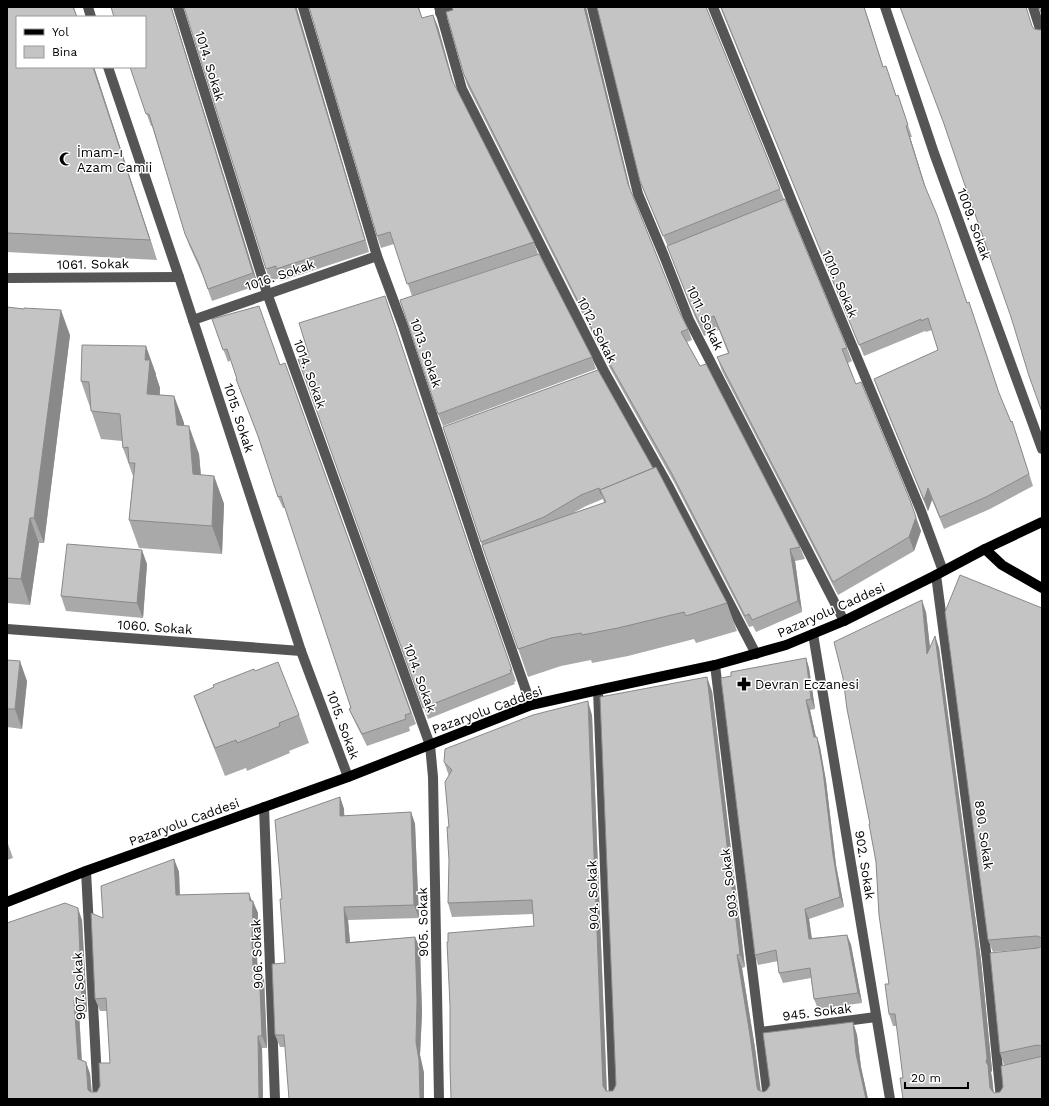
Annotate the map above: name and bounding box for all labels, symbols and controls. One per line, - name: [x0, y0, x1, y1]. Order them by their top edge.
- legend: [16, 16, 146, 68]
- text: Yol: [52, 25, 69, 39]
- street label: 1014. Sokak: [192, 29, 228, 103]
- text: Bina: [52, 45, 77, 59]
- place label: İmam-ı Azam Camii: [77, 145, 152, 175]
- mosque icon: İmam-ı Azam Camii: [58, 151, 74, 167]
- street label: 1009. Sokak: [954, 186, 994, 262]
- street label: 1010. Sokak: [819, 248, 861, 321]
- street label: 1061. Sokak: [57, 256, 130, 272]
- street label: 1016. Sokak: [243, 256, 317, 294]
- street label: 1011. Sokak: [684, 283, 727, 353]
- street label: 1012. Sokak: [574, 295, 620, 366]
- street label: 1013. Sokak: [407, 317, 445, 390]
- street label: 1014. Sokak: [291, 338, 330, 411]
- street label: 1015. Sokak: [221, 382, 257, 455]
- street label: Pazaryolu Caddesi: [775, 580, 887, 640]
- street label: 1060. Sokak: [117, 617, 193, 637]
- street label: 1014. Sokak: [401, 642, 440, 715]
- pharmacy icon: Devran Eczanesi: [736, 676, 752, 692]
- place label: Devran Eczanesi: [755, 677, 859, 692]
- street label: Pazaryolu Caddesi: [430, 683, 544, 737]
- street label: 1015. Sokak: [324, 689, 363, 762]
- street label: Pazaryolu Caddesi: [127, 795, 241, 849]
- street label: 890. Sokak: [972, 799, 996, 871]
- street label: 902. Sokak: [852, 829, 878, 901]
- street label: 903. Sokak: [717, 847, 741, 918]
- street label: 904. Sokak: [584, 859, 602, 930]
- street label: 905. Sokak: [415, 886, 431, 957]
- street label: 906. Sokak: [248, 918, 266, 989]
- street label: 907. Sokak: [70, 951, 88, 1020]
- street label: 945. Sokak: [782, 1000, 853, 1024]
- scale bar: [905, 1064, 968, 1090]
- text: 20 m: [911, 1071, 941, 1085]

